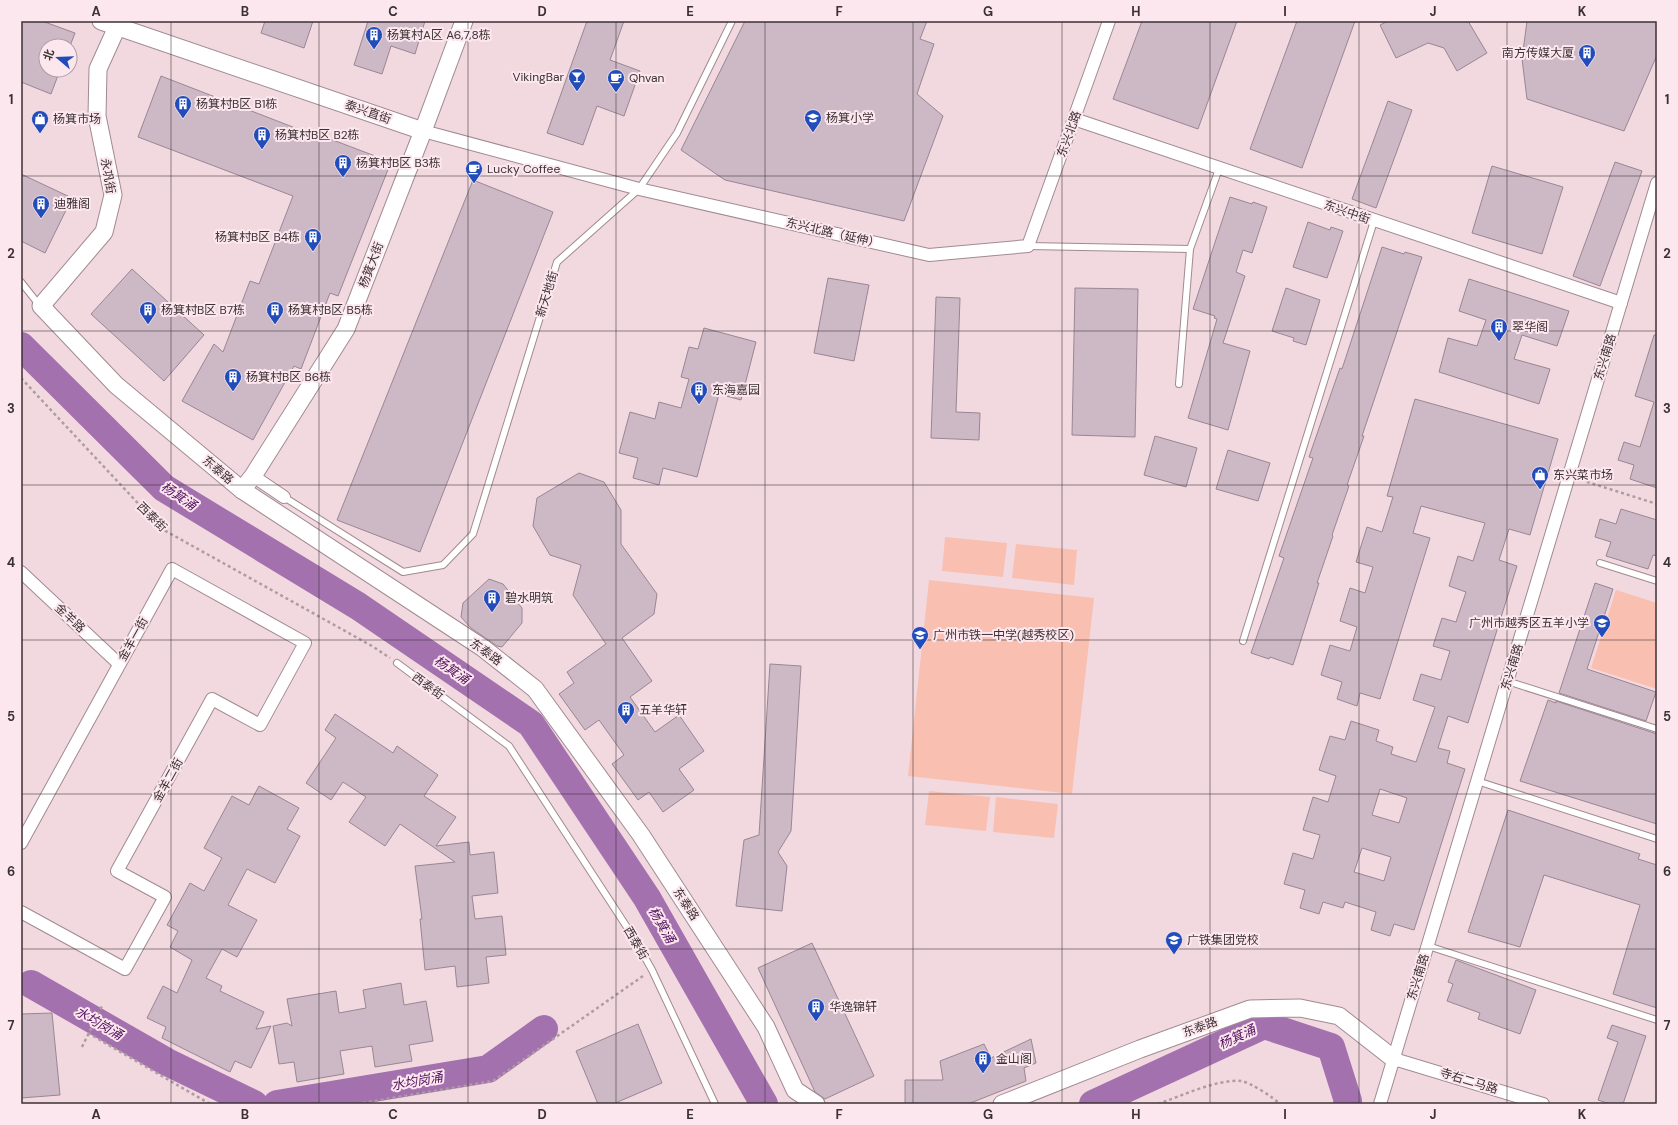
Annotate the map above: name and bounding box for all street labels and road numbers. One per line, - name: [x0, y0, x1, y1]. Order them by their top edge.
- street label: 泰兴直街: [343, 97, 393, 127]
- street label: 东兴北路: [1053, 109, 1085, 159]
- street label: 永巩街: [97, 157, 119, 195]
- street label: 东兴中街: [1322, 197, 1372, 227]
- street label: 东兴北路（延伸）: [784, 214, 882, 252]
- street label: 杨箕大街: [355, 240, 387, 290]
- street label: 新天地街: [532, 269, 562, 319]
- street label: 东兴南路: [1590, 332, 1620, 382]
- street label: 东泰路: [199, 452, 237, 488]
- street label: 西泰街: [133, 499, 171, 535]
- street label: 金羊路: [51, 600, 89, 636]
- street label: 金羊一街: [114, 614, 152, 664]
- street label: 东泰路: [467, 635, 505, 669]
- street label: 东兴南路: [1497, 642, 1527, 692]
- street label: 西泰街: [409, 669, 447, 703]
- street label: 金羊二街: [149, 755, 187, 805]
- street label: 东泰路: [669, 885, 703, 923]
- street label: 西泰街: [620, 923, 652, 963]
- street label: 东兴南路: [1403, 952, 1433, 1002]
- street label: 东泰路: [1180, 1013, 1220, 1041]
- street label: 寺右二马路: [1438, 1065, 1500, 1097]

